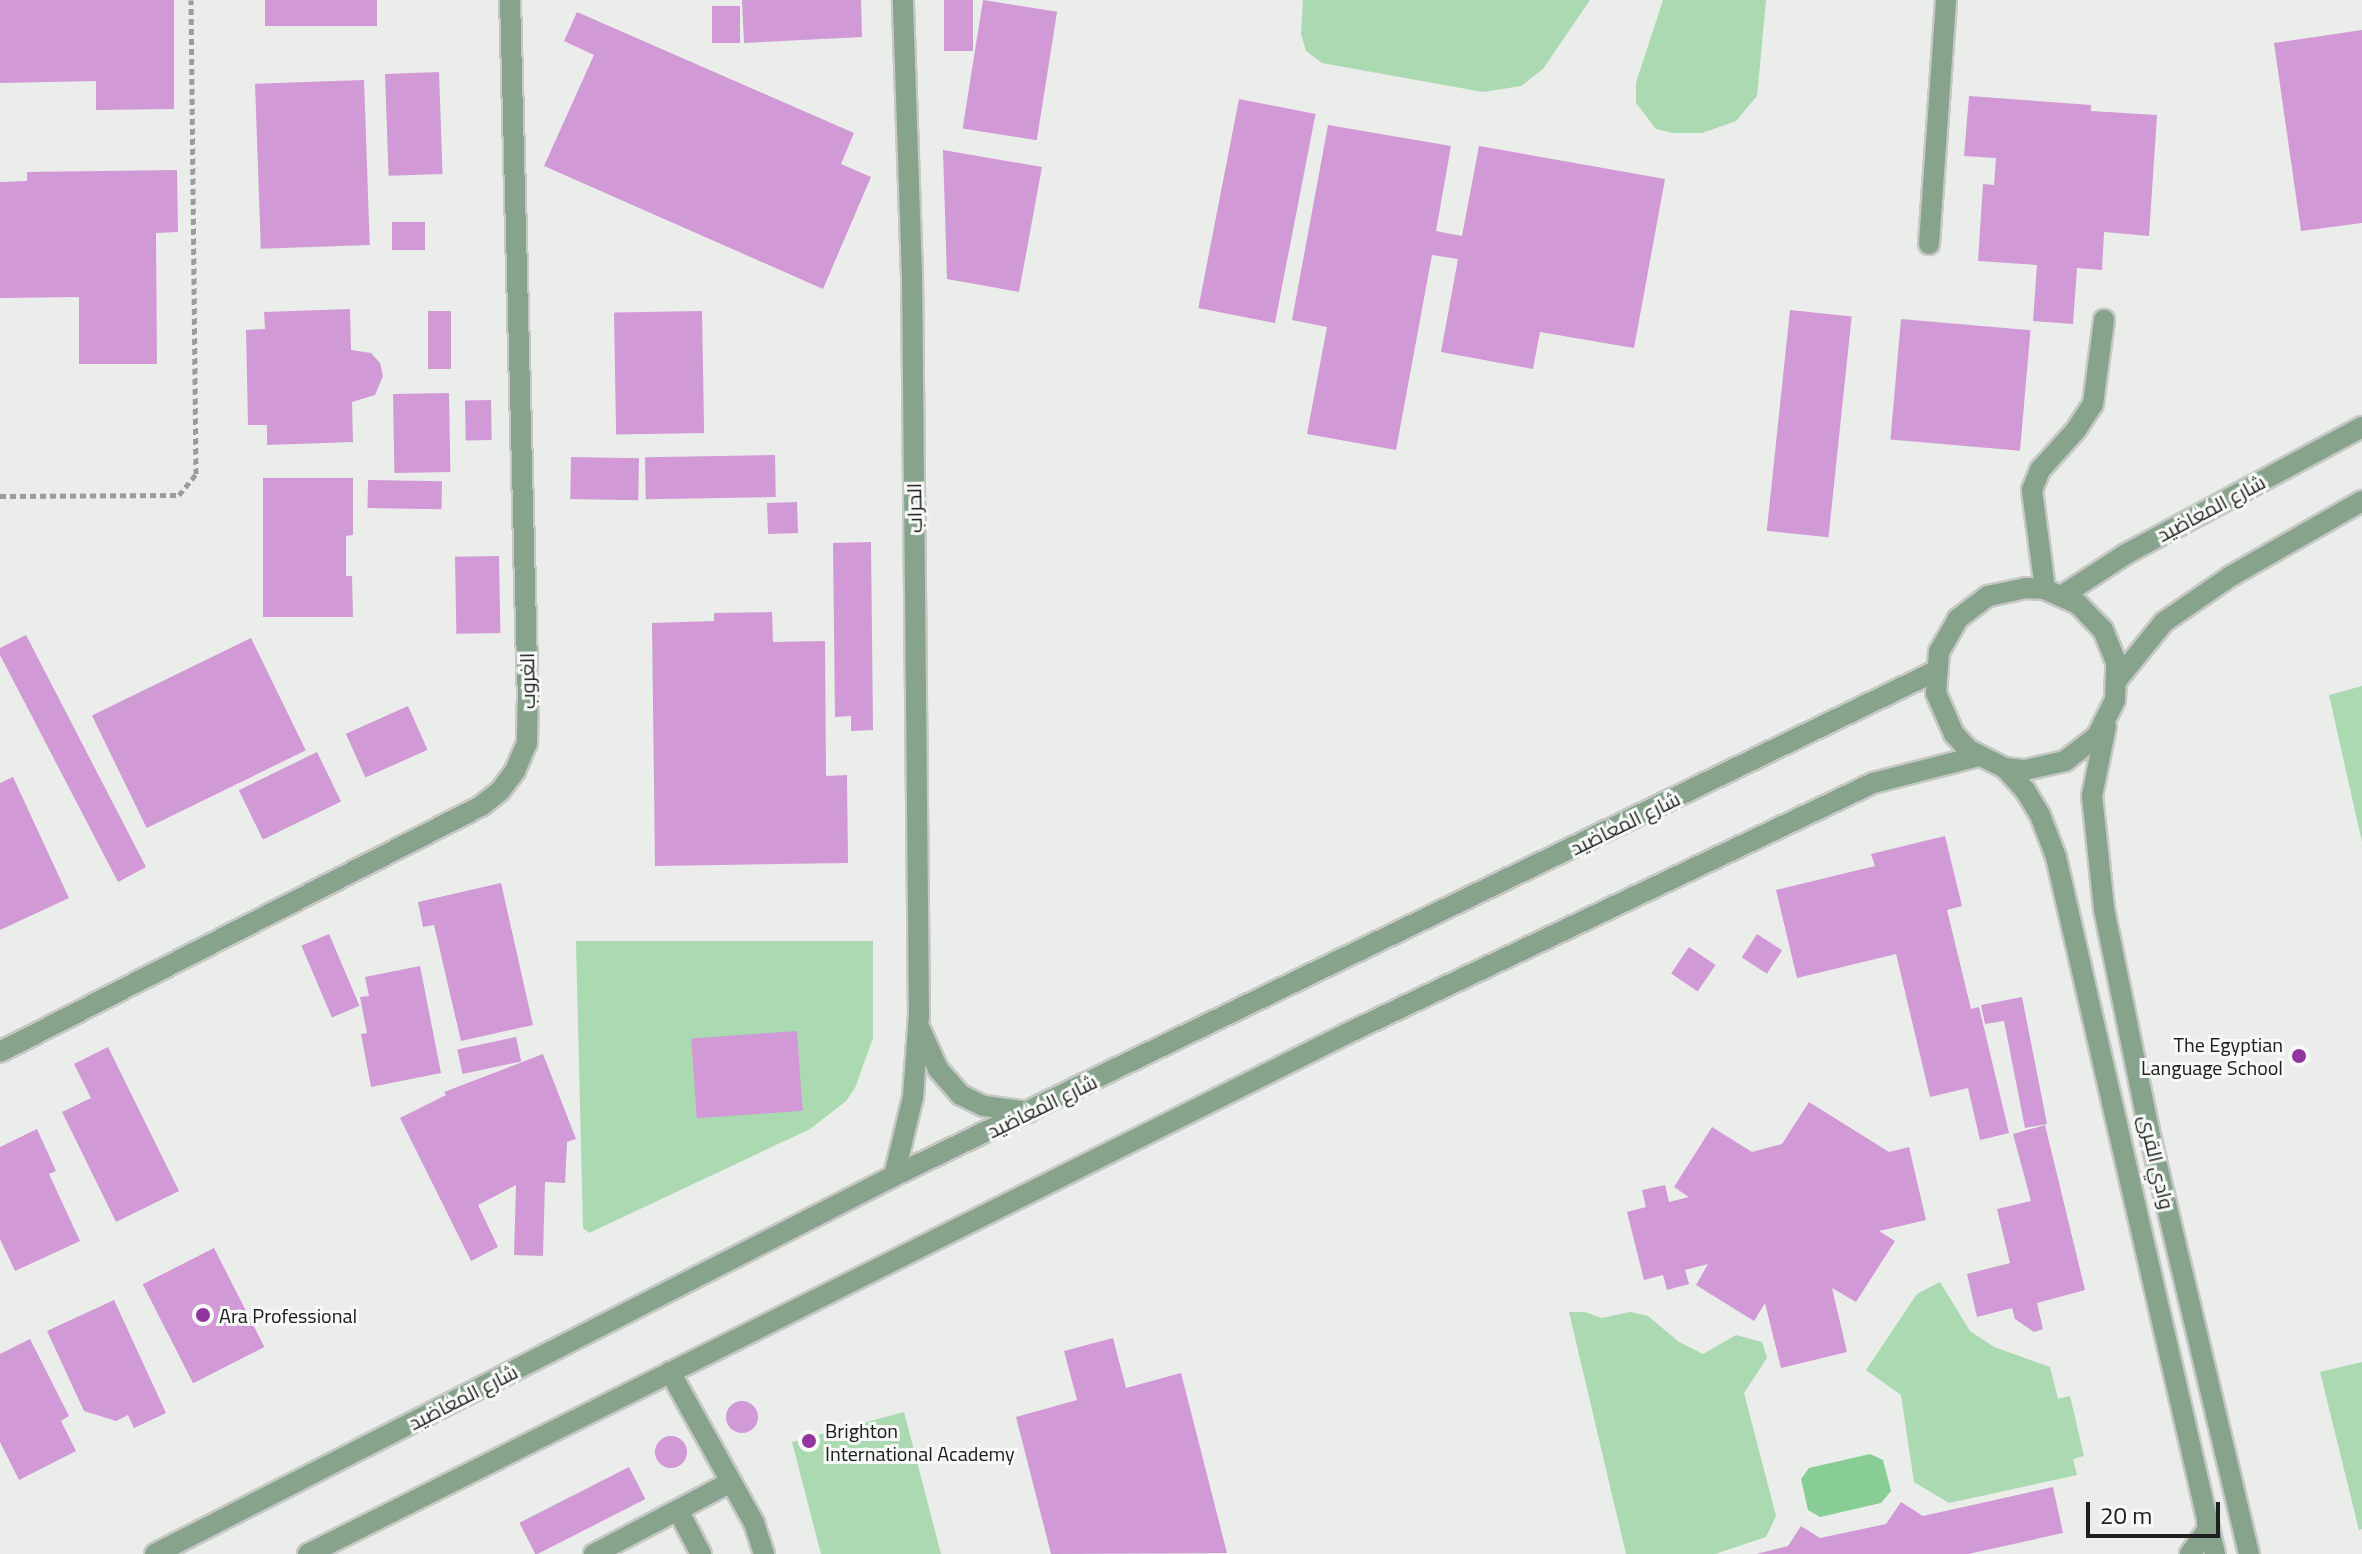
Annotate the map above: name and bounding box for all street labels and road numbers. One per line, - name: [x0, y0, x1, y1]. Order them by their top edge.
- street label: شارع المعاضيد: [2153, 469, 2269, 547]
- street label: الحراب: [902, 483, 926, 533]
- street label: الغروب: [515, 653, 539, 709]
- street label: شارع المعاضيد: [1566, 786, 1684, 860]
- street label: شارع المعاضيد: [983, 1069, 1101, 1143]
- street label: وادي القرى: [2135, 1113, 2179, 1211]
- street label: شارع المعاضيد: [404, 1359, 522, 1435]

